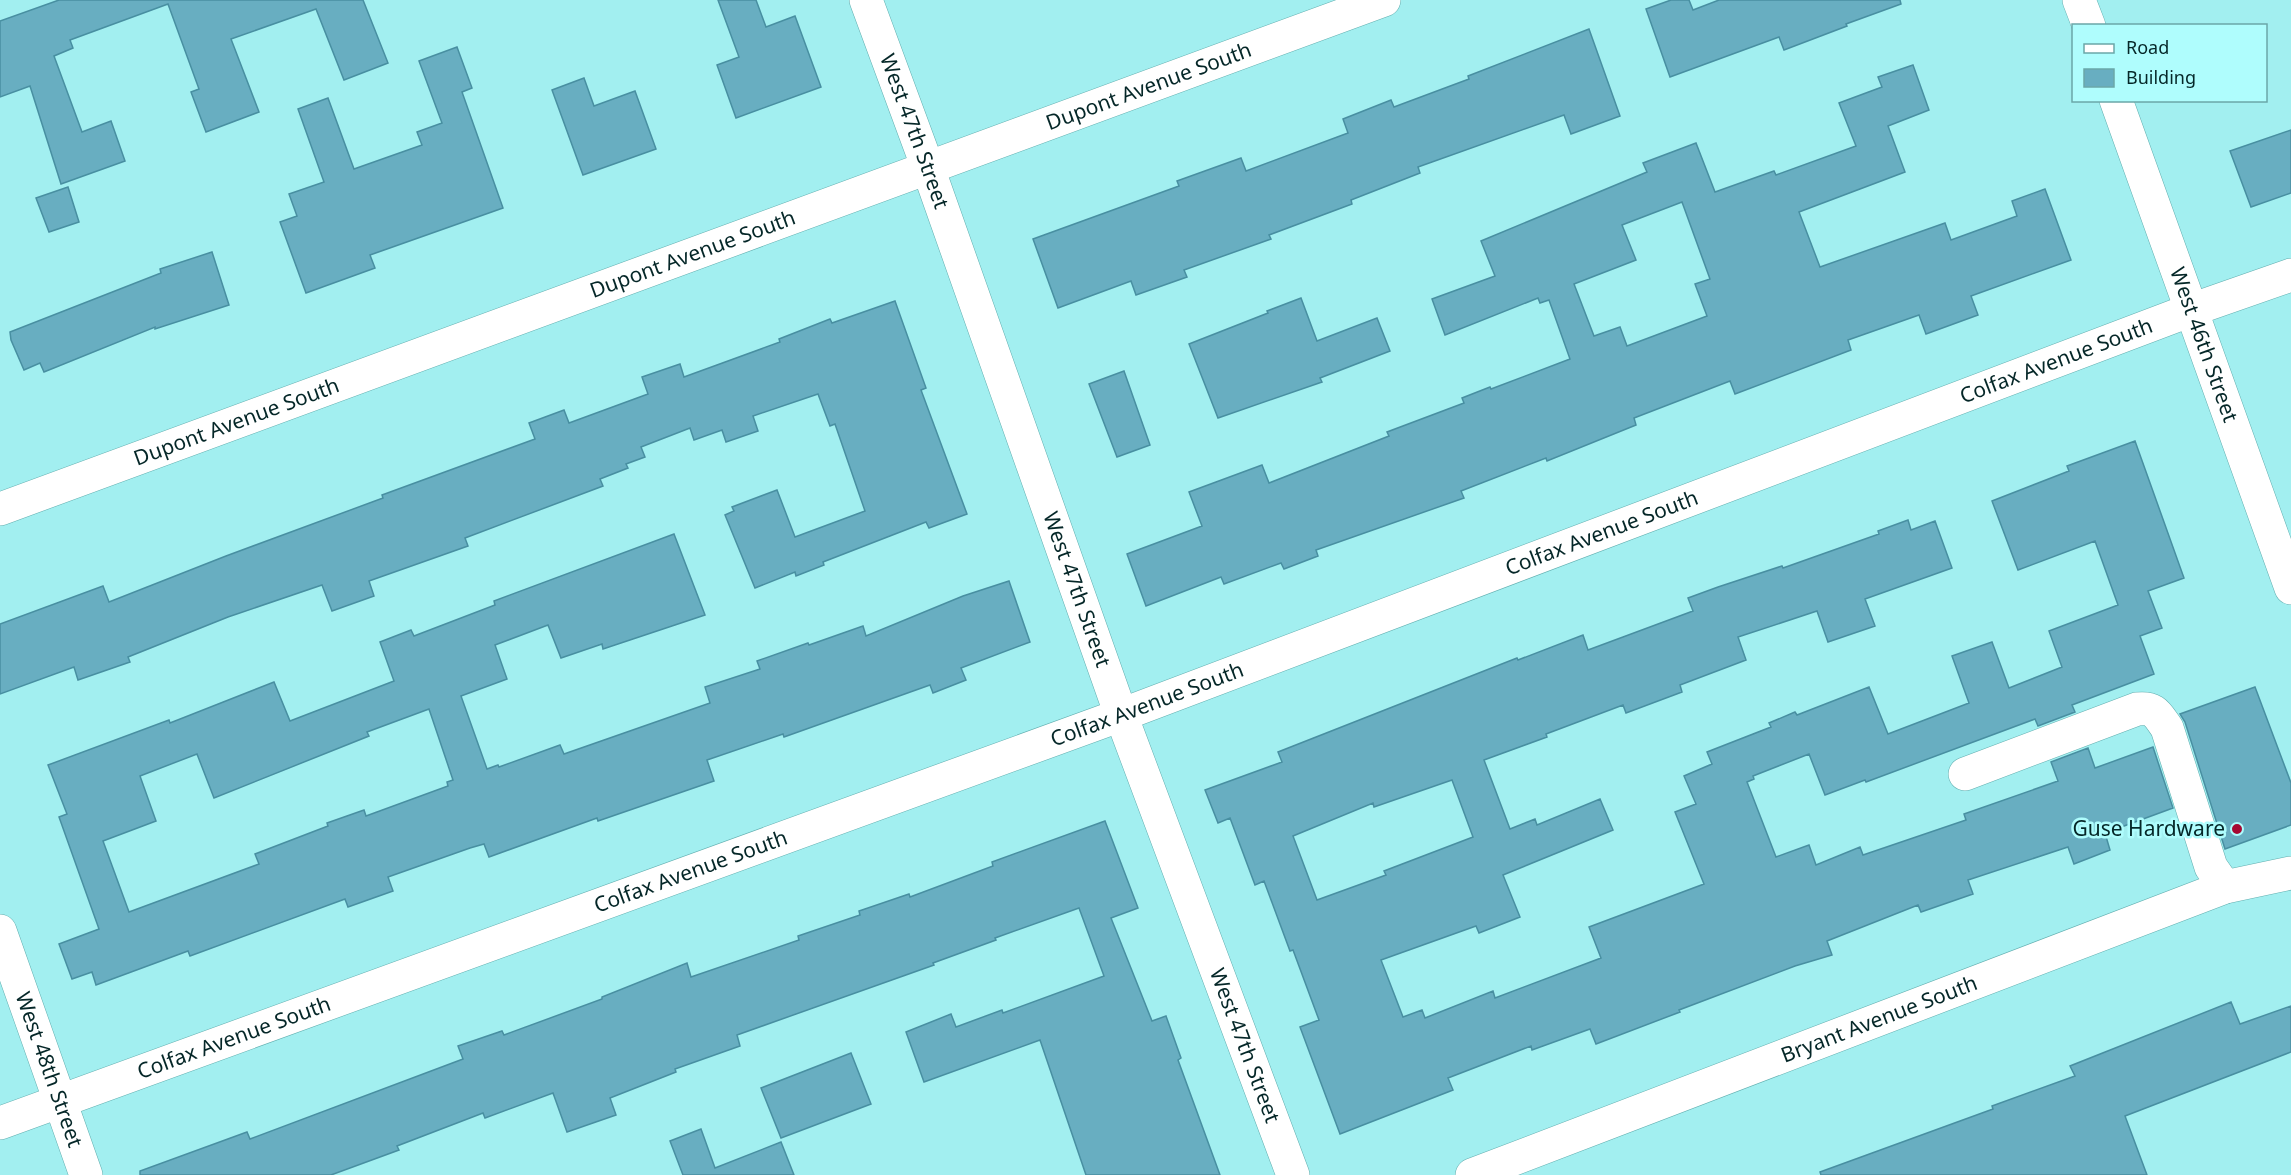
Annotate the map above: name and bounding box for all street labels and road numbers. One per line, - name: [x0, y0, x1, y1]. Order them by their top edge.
- street label: Dupont Avenue South: [1042, 35, 1255, 136]
- street label: West 47th Street: [874, 50, 956, 213]
- street label: Dupont Avenue South: [586, 203, 799, 304]
- street label: West 46th Street: [2164, 263, 2246, 426]
- street label: Colfax Avenue South: [1956, 311, 2156, 409]
- street label: Dupont Avenue South: [129, 370, 343, 472]
- street label: Colfax Avenue South: [1501, 483, 1702, 581]
- street label: West 47th Street: [1037, 508, 1118, 671]
- street label: Colfax Avenue South: [1046, 655, 1247, 753]
- street label: Colfax Avenue South: [590, 823, 791, 919]
- street label: West 47th Street: [1204, 964, 1287, 1127]
- street label: Bryant Avenue South: [1777, 968, 1981, 1069]
- street label: West 48th Street: [10, 988, 90, 1151]
- street label: Colfax Avenue South: [133, 989, 334, 1085]

